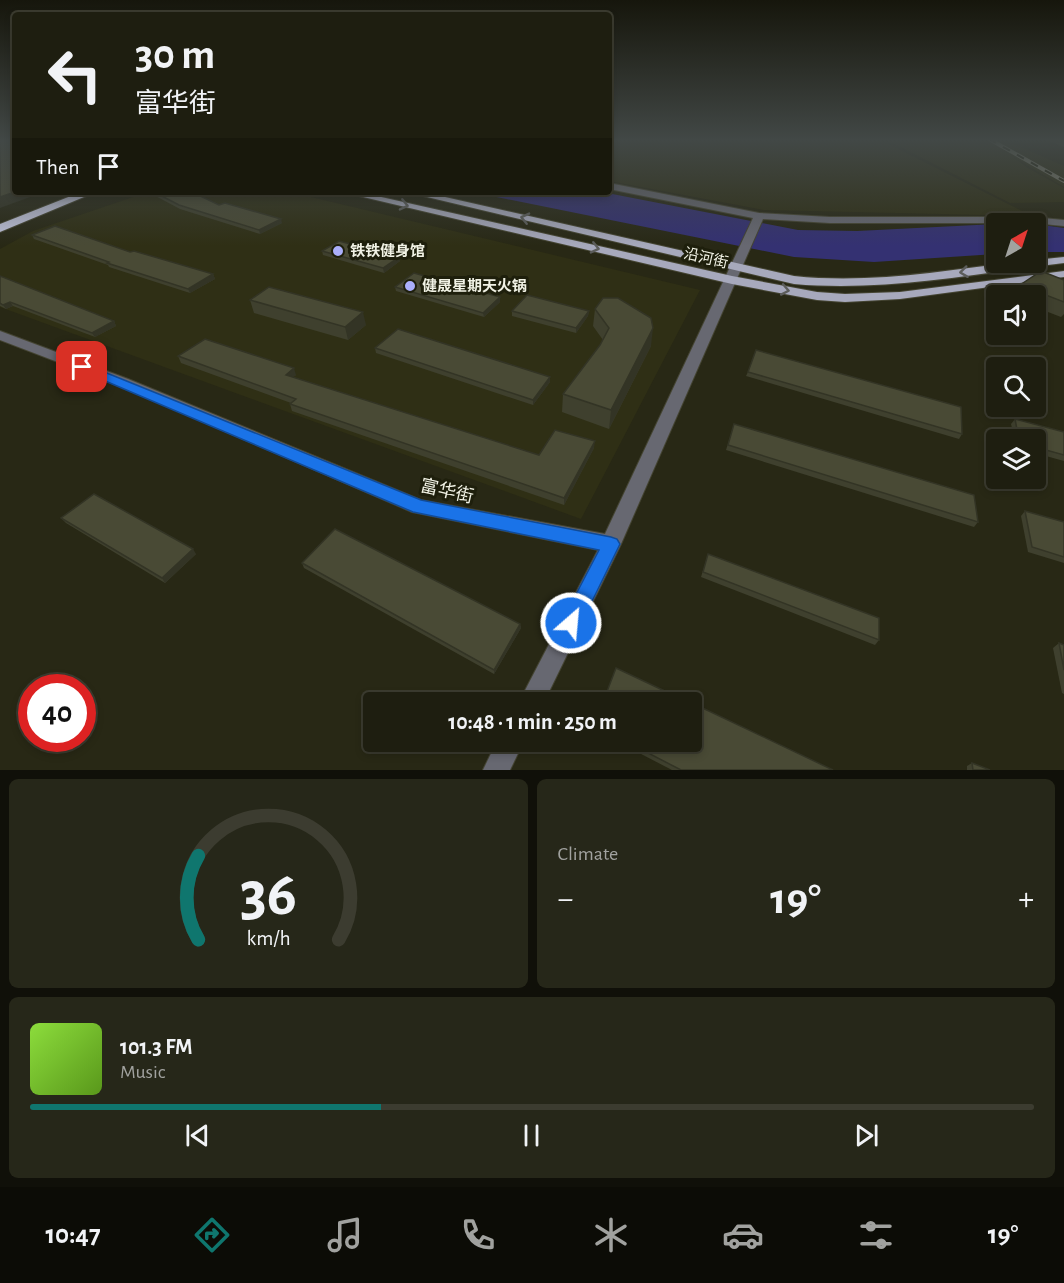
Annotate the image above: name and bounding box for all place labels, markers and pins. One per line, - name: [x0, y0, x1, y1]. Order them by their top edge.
- place label: 铁铁健身馆: [350, 243, 425, 259]
- marker: 铁铁健身馆: [331, 244, 345, 258]
- place label: 健晟星期天火锅: [422, 278, 527, 294]
- marker: 健晟星期天火锅: [403, 279, 417, 293]
- pin: [56, 341, 107, 392]

